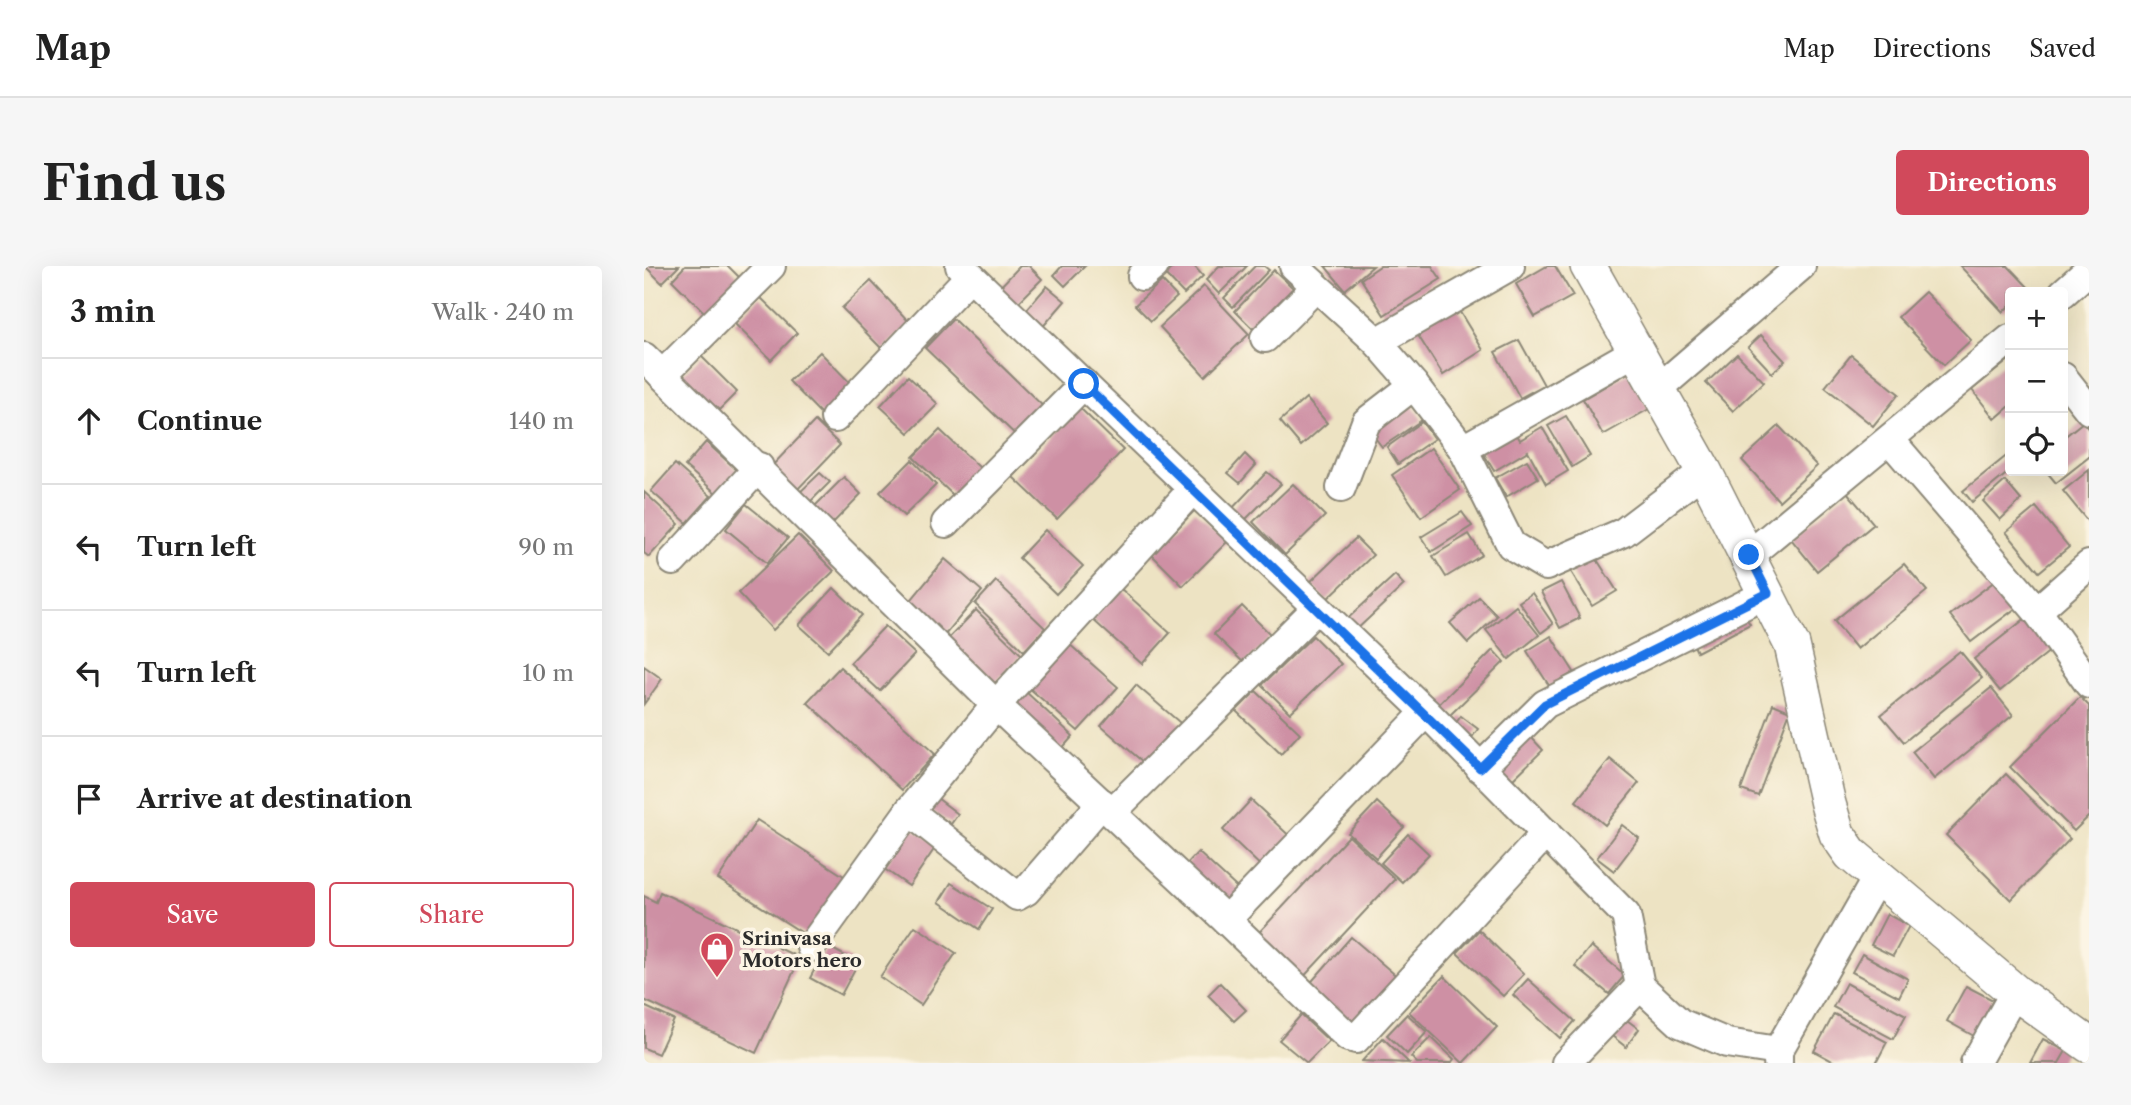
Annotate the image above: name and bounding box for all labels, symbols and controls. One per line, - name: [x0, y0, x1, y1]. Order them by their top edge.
- text: Map: [35, 28, 111, 69]
- text: Map: [1783, 34, 1835, 63]
- text: Directions: [1873, 34, 1991, 63]
- text: Saved: [2029, 34, 2096, 63]
- button: Directions: [1896, 150, 2089, 215]
- text: Find us: [42, 152, 226, 213]
- map controls: [2005, 287, 2068, 476]
- button: +: [2005, 287, 2068, 350]
- text: 3 min: [70, 293, 156, 330]
- text: Walk · 240 m: [432, 298, 574, 326]
- button: −: [2005, 350, 2068, 413]
- route start: [1068, 368, 1099, 399]
- icon: ahead: [70, 402, 108, 440]
- text: Continue: [137, 405, 262, 437]
- text: 140 m: [509, 407, 574, 435]
- button: locate: [2005, 413, 2068, 476]
- icon: left: [70, 528, 108, 566]
- text: Turn left: [137, 531, 256, 563]
- text: 90 m: [518, 533, 574, 561]
- route end: [1733, 539, 1764, 570]
- icon: left: [70, 654, 108, 692]
- text: Turn left: [137, 657, 256, 689]
- text: 10 m: [522, 659, 574, 687]
- icon: arrive: [70, 780, 108, 818]
- text: Arrive at destination: [137, 783, 412, 815]
- button: Save: [70, 882, 315, 947]
- button: Share: [329, 882, 574, 947]
- place label: Srinivasa Motors hero: [742, 927, 862, 972]
- shop icon: Srinivasa Motors hero: [698, 930, 736, 979]

